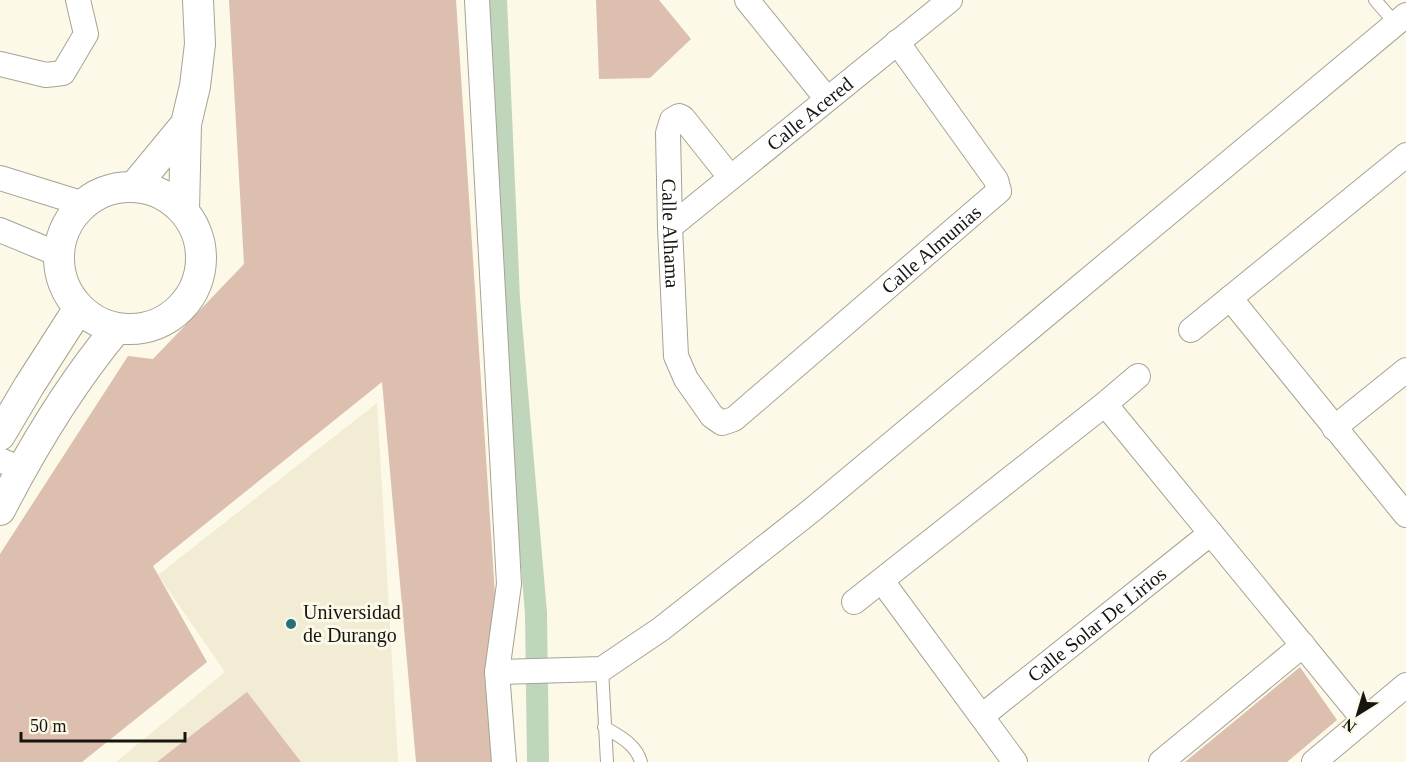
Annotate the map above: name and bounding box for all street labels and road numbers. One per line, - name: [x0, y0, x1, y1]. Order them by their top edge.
- street label: Calle Acered: [763, 72, 857, 155]
- street label: Calle Alhama: [658, 178, 684, 289]
- street label: Calle Almunias: [877, 200, 985, 298]
- street label: Calle Solar De Lirios: [1023, 562, 1171, 686]

